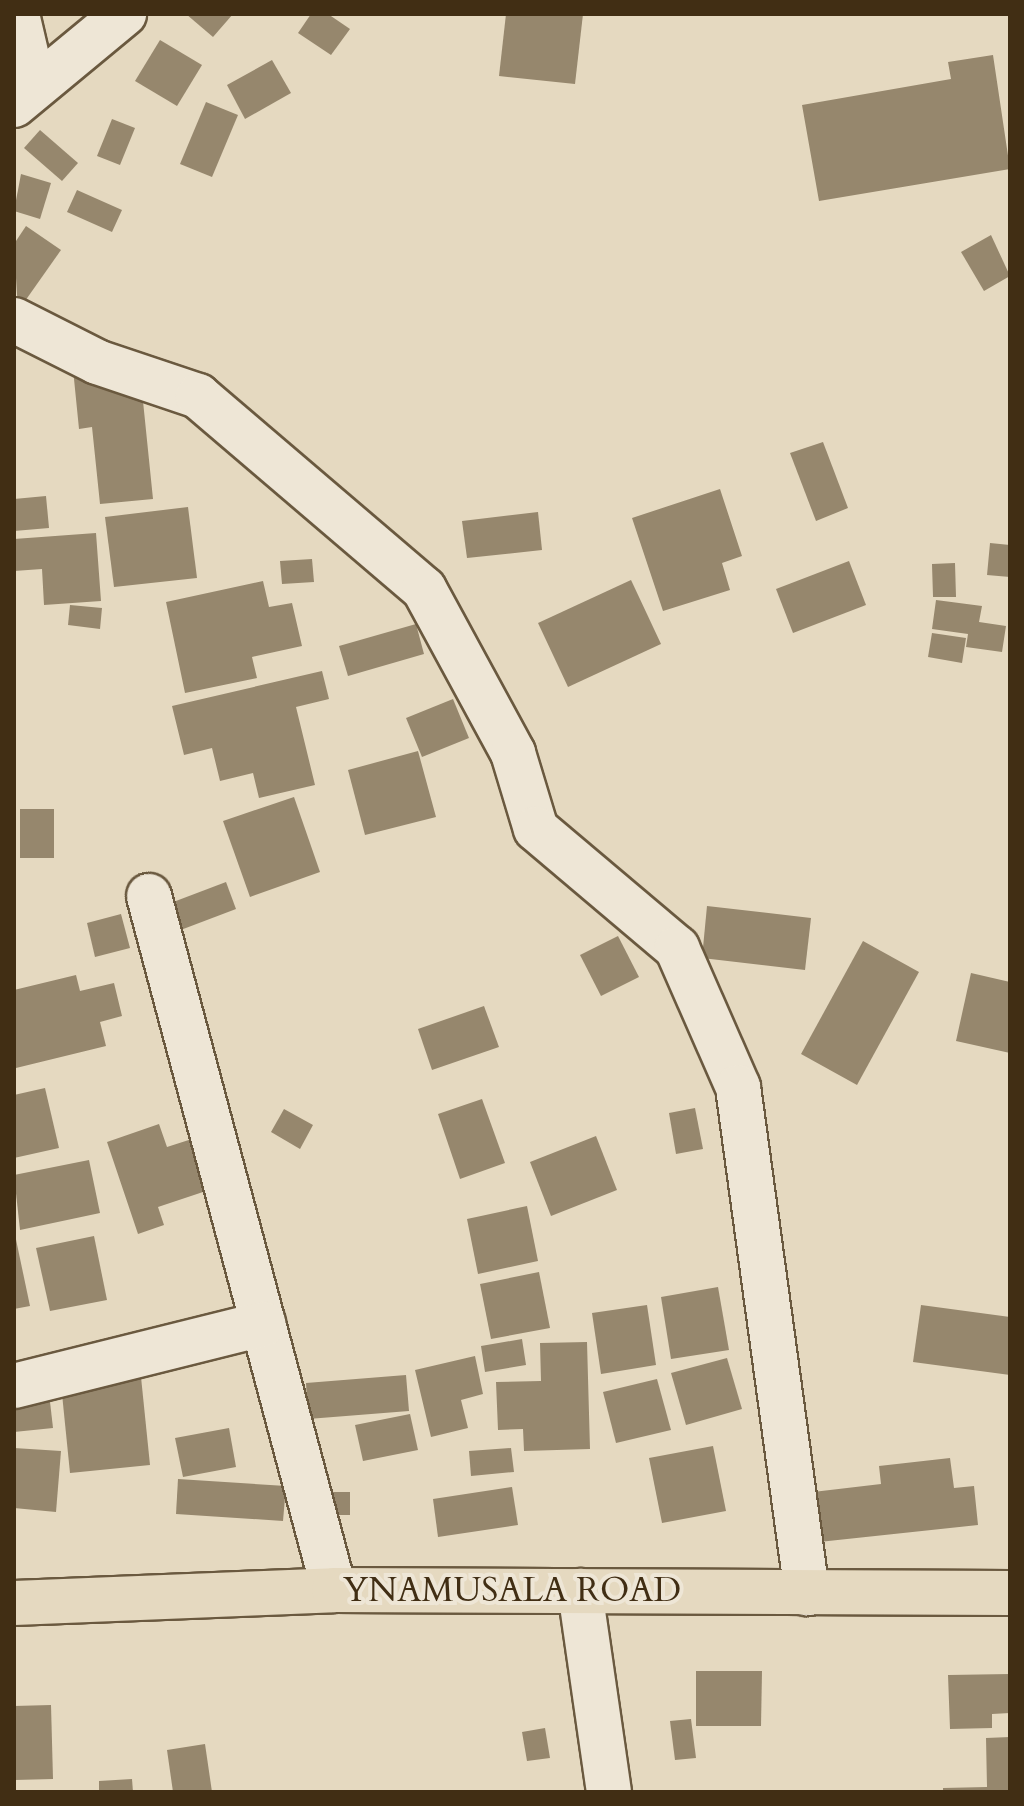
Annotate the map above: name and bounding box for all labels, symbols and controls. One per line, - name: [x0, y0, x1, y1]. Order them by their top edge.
- street label: YNAMUSALA ROAD: [343, 1571, 681, 1611]

